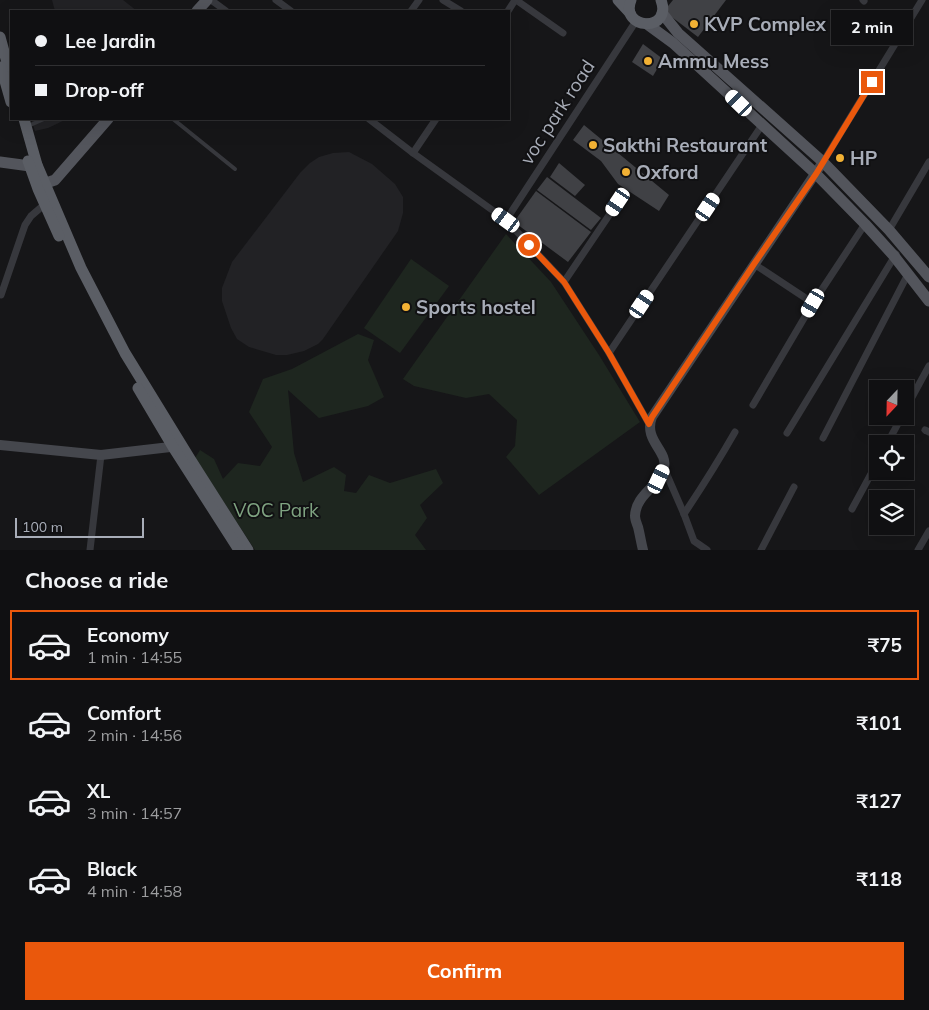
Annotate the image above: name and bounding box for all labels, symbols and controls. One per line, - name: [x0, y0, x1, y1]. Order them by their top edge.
- callout: 2 min: [831, 9, 913, 44]
- place label: KVP Complex: [704, 12, 827, 36]
- text: 2 min: [851, 17, 893, 37]
- marker: KVP Complex: [688, 18, 700, 30]
- text: Lee Jardin: [65, 29, 156, 53]
- place label: Ammu Mess: [658, 49, 769, 73]
- street label: voc park road: [514, 55, 600, 169]
- marker: Ammu Mess: [642, 55, 654, 67]
- route end: [861, 71, 883, 93]
- text: Drop-off: [65, 78, 143, 102]
- car: [722, 87, 755, 119]
- place label: Sakthi Restaurant: [603, 133, 767, 157]
- marker: Sakthi Restaurant: [587, 139, 599, 151]
- place label: HP: [850, 146, 877, 170]
- marker: HP: [834, 152, 846, 164]
- place label: Oxford: [636, 160, 698, 184]
- marker: Oxford: [620, 166, 632, 178]
- car: [603, 185, 632, 219]
- car: [693, 190, 722, 224]
- car: [489, 205, 522, 235]
- route start: [518, 234, 540, 256]
- car: [799, 286, 826, 320]
- car: [627, 287, 656, 321]
- place label: Sports hostel: [416, 295, 536, 319]
- marker: Sports hostel: [400, 301, 412, 313]
- north arrow: [869, 380, 914, 425]
- map controls: [869, 380, 914, 535]
- button: locate: [869, 435, 914, 480]
- car: [645, 462, 672, 496]
- button: layers: [869, 490, 914, 535]
- park label: VOC Park: [233, 498, 319, 522]
- scale bar: [15, 515, 144, 538]
- text: 100 m: [22, 518, 63, 536]
- text: Choose a ride: [25, 566, 168, 594]
- icon: car: [27, 623, 72, 668]
- text: Economy: [87, 623, 169, 647]
- text: ₹75: [868, 633, 902, 657]
- text: 1 min · 14:55: [87, 647, 182, 667]
- icon: car: [27, 701, 72, 746]
- text: Comfort: [87, 701, 161, 725]
- text: ₹101: [856, 711, 902, 735]
- text: 2 min · 14:56: [87, 725, 182, 745]
- icon: car: [27, 779, 72, 824]
- text: XL: [87, 779, 110, 803]
- text: ₹127: [856, 789, 902, 813]
- text: 3 min · 14:57: [87, 803, 182, 823]
- icon: car: [27, 857, 72, 902]
- text: Black: [87, 857, 137, 881]
- text: ₹118: [856, 867, 902, 891]
- text: 4 min · 14:58: [87, 881, 182, 901]
- button: Confirm: [25, 942, 904, 1000]

